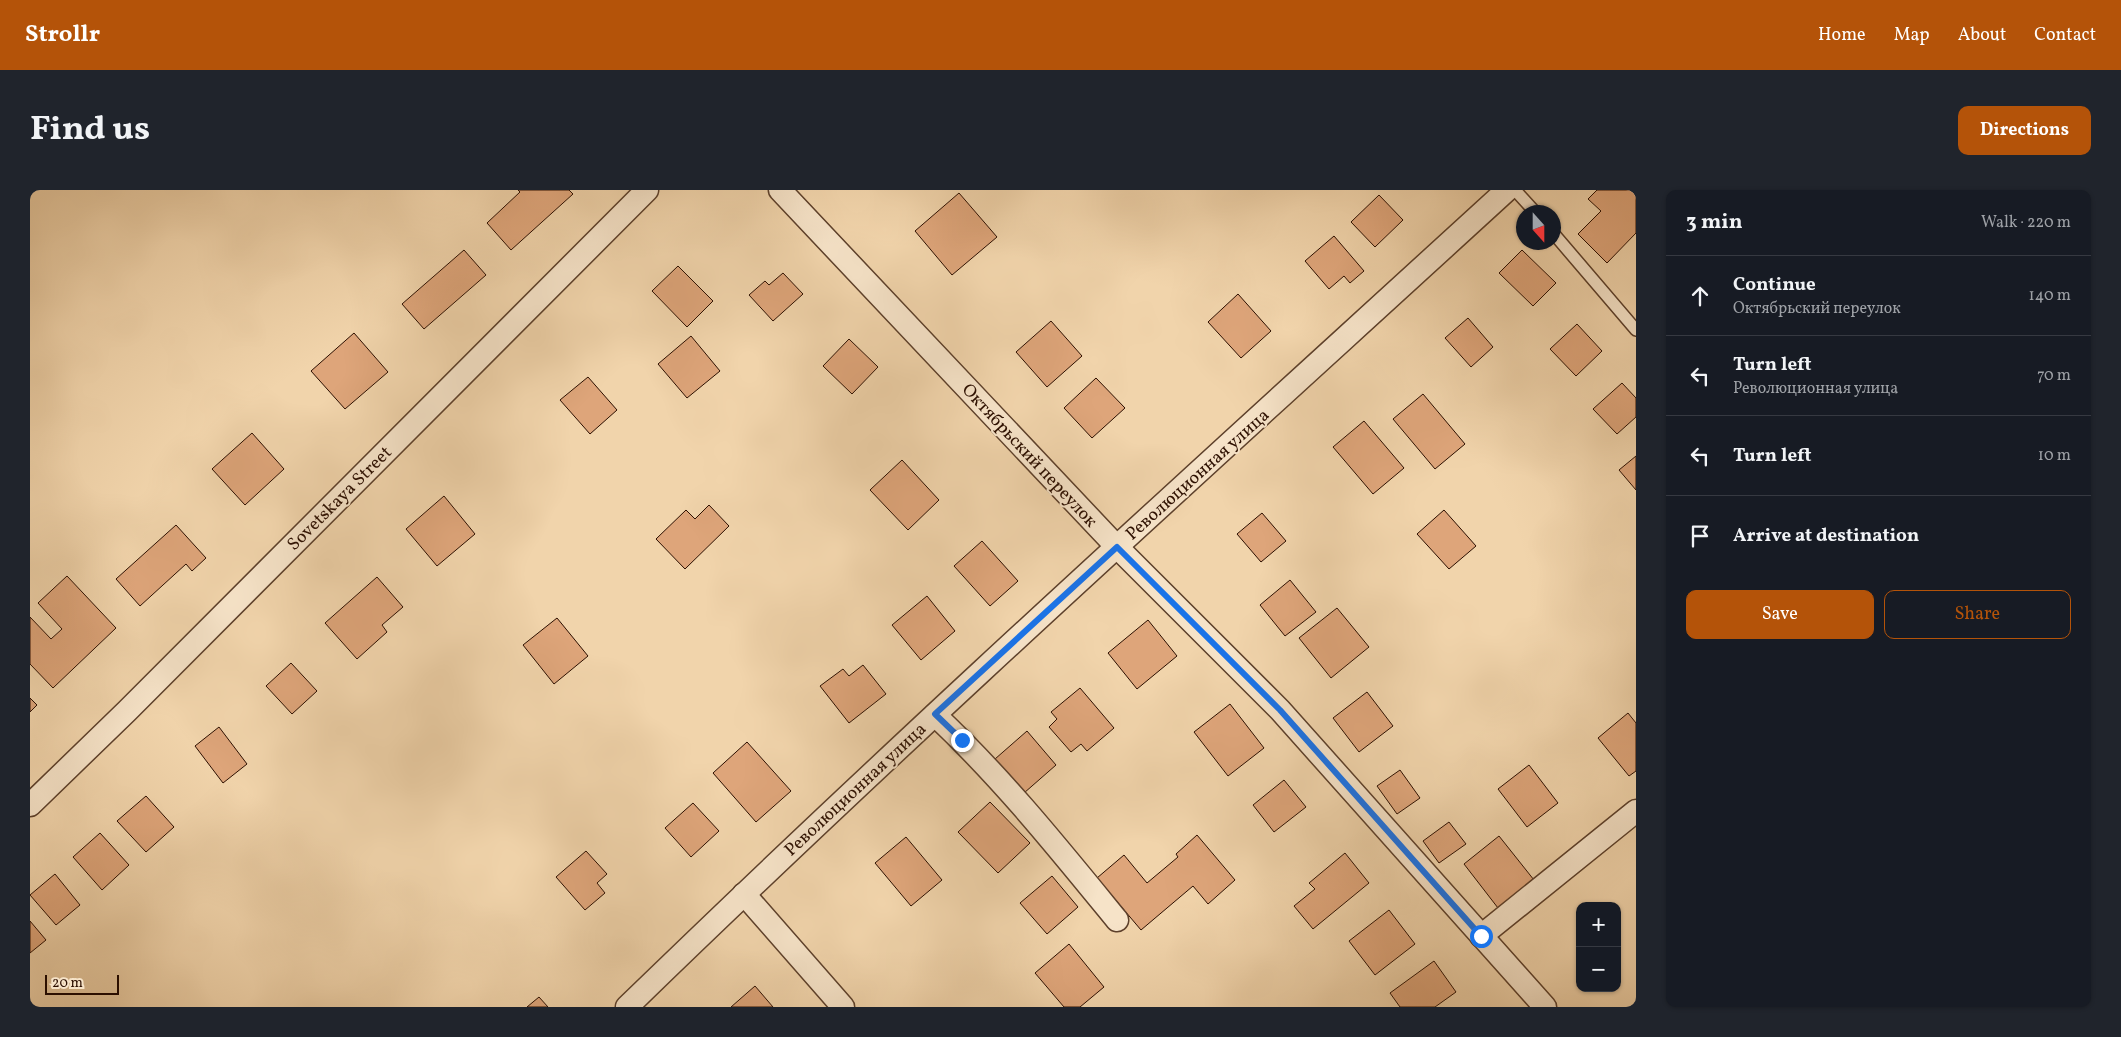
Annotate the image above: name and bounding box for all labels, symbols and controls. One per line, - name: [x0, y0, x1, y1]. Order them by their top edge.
- text: Strollr: [25, 18, 100, 52]
- text: Home: [1818, 23, 1866, 48]
- text: Map: [1894, 23, 1930, 48]
- text: About: [1958, 23, 2006, 48]
- text: Contact: [2034, 23, 2096, 48]
- text: Find us: [30, 106, 150, 154]
- button: Directions: [1958, 106, 2091, 155]
- north arrow: [1516, 205, 1561, 250]
- text: 3 min: [1686, 208, 1742, 237]
- text: Walk · 220 m: [1981, 212, 2071, 234]
- text: Continue: [1733, 272, 1816, 298]
- icon: ahead: [1686, 282, 1714, 310]
- text: 140 m: [2029, 285, 2071, 307]
- text: Октябрьский переулок: [1733, 298, 1901, 320]
- text: Turn left: [1733, 352, 1812, 378]
- icon: left: [1686, 362, 1714, 390]
- text: 70 m: [2037, 365, 2071, 387]
- street label: Октябрьский переулок: [955, 378, 1103, 534]
- text: Революционная улица: [1733, 378, 1898, 400]
- street label: Революционная улица: [1121, 404, 1275, 547]
- street label: Sovetskaya Street: [282, 441, 398, 557]
- icon: left: [1686, 442, 1714, 470]
- text: Turn left: [1733, 443, 1812, 469]
- text: 10 m: [2038, 445, 2071, 467]
- icon: arrive: [1686, 522, 1714, 550]
- text: Arrive at destination: [1733, 523, 1919, 549]
- button: Save: [1686, 590, 1874, 639]
- button: Share: [1884, 590, 2071, 639]
- street label: Революционная улица: [780, 718, 933, 863]
- route end: [951, 729, 974, 752]
- map controls: [1576, 902, 1621, 992]
- button: +: [1576, 902, 1621, 947]
- route start: [1470, 925, 1493, 948]
- button: −: [1576, 947, 1621, 992]
- scale bar: [45, 972, 119, 995]
- text: 20 m: [52, 974, 83, 993]

